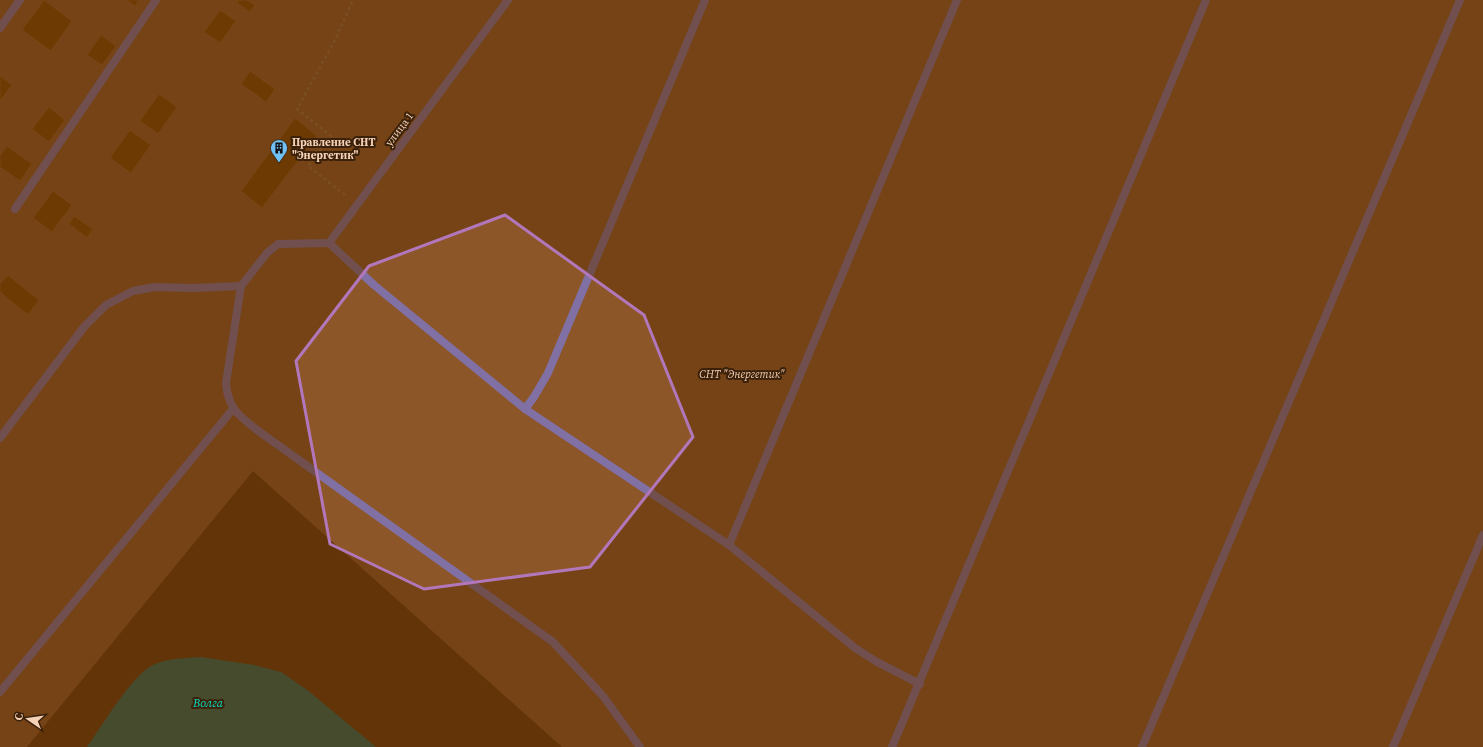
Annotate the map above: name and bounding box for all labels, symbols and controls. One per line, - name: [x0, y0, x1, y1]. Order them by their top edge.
- street label: улица 1: [382, 109, 417, 149]
- place label: Правление СНТ "Энергетик": [292, 135, 375, 163]
- building icon: Правление СНТ "Энергетик": [269, 138, 289, 163]
- park label: СНТ "Энергетик": [699, 367, 785, 382]
- water label: Волга: [192, 695, 224, 711]
- north arrow: [8, 699, 48, 739]
- text: С: [11, 712, 27, 722]

